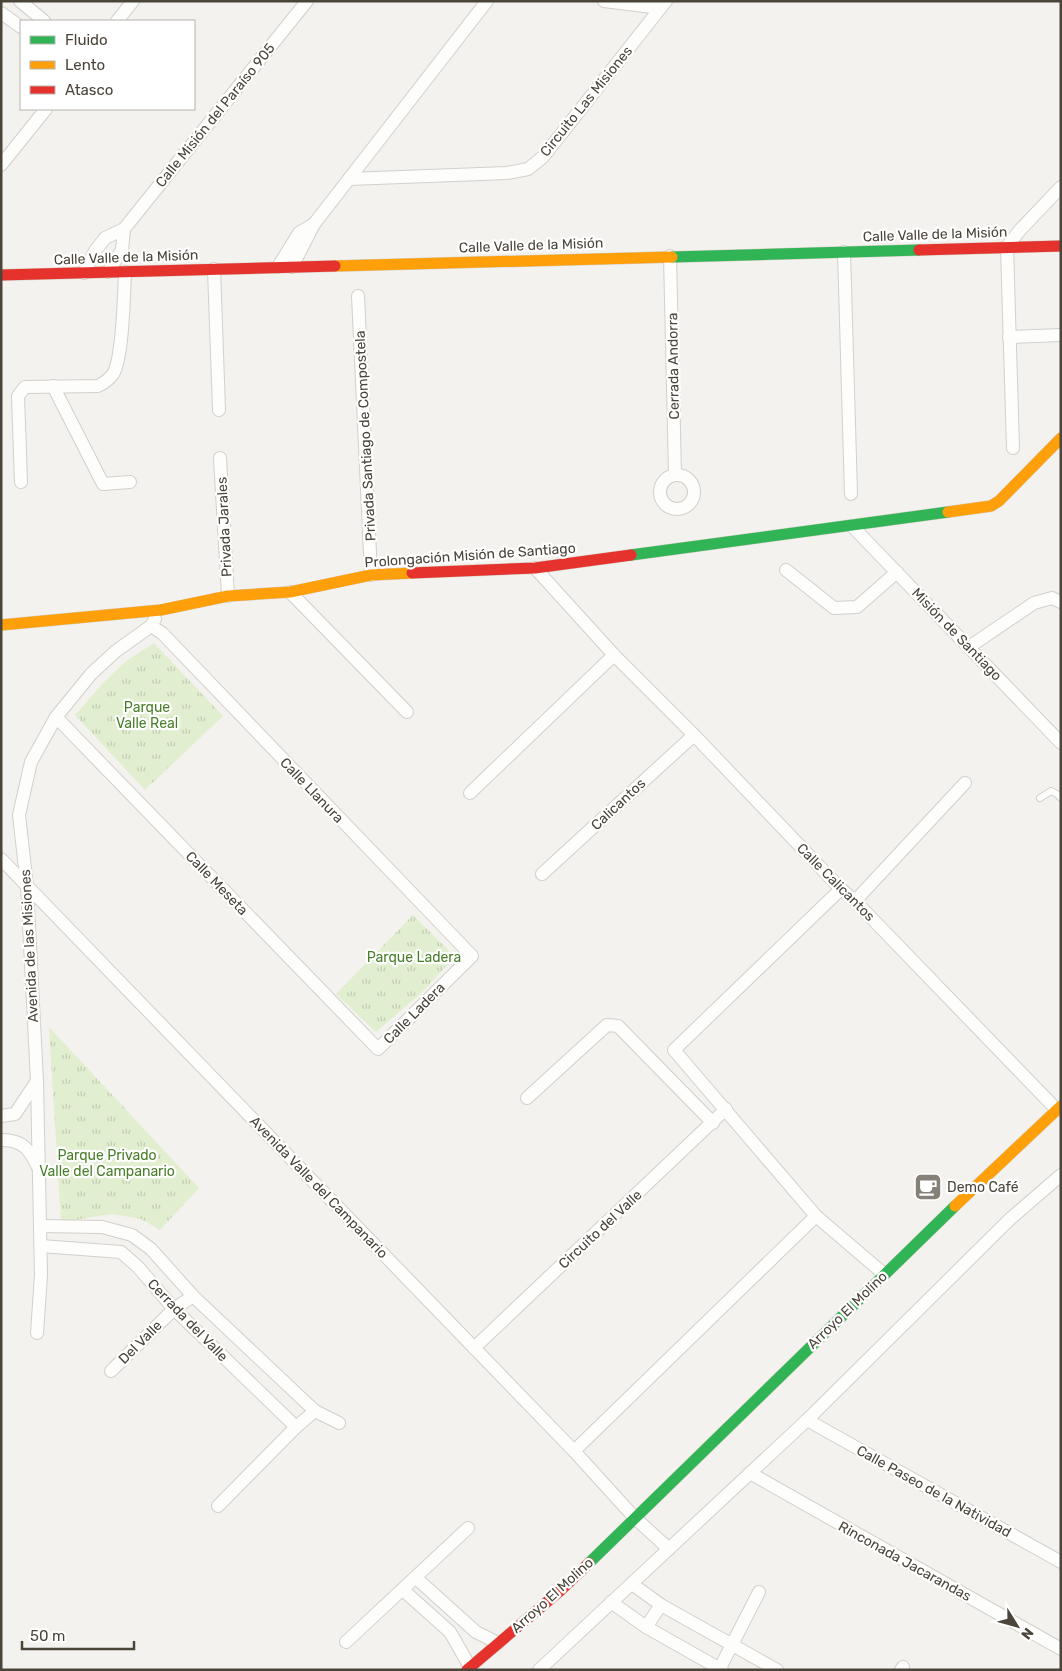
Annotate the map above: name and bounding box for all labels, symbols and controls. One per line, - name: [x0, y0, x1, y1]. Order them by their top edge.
- legend: [20, 20, 195, 110]
- text: Fluido: [65, 31, 108, 49]
- street label: Calle Misión del Paraíso 905: [152, 40, 279, 191]
- street label: Circuito Las Misiones: [537, 43, 636, 160]
- text: Lento: [65, 56, 105, 74]
- text: Atasco: [65, 81, 113, 99]
- street label: Calle Valle de la Misión: [862, 223, 1008, 246]
- street label: Calle Valle de la Misión: [458, 234, 604, 257]
- street label: Calle Valle de la Misión: [53, 246, 199, 269]
- street label: Cerrada Andorra: [664, 312, 683, 420]
- street label: Privada Santiago de Compostela: [351, 330, 380, 542]
- street label: Privada Jarales: [213, 476, 236, 577]
- street label: Prolongación Misión de Santiago: [364, 540, 576, 571]
- street label: Misión de Santiago: [908, 584, 1005, 684]
- park label: Parque Valle Real: [116, 699, 178, 732]
- street label: Calle Llanura: [276, 754, 347, 826]
- street label: Calicantos: [588, 775, 649, 834]
- street label: Calle Calicantos: [793, 840, 878, 925]
- street label: Calle Meseta: [182, 848, 251, 919]
- street label: Avenida de las Misiones: [17, 869, 42, 1023]
- park label: Parque Ladera: [367, 949, 461, 966]
- street label: Calle Ladera: [380, 979, 449, 1048]
- street label: Avenida Valle del Campanario: [246, 1113, 391, 1262]
- park label: Parque Privado Valle del Campanario: [39, 1147, 175, 1180]
- cafe icon: Demo Café: [913, 1172, 943, 1202]
- place label: Demo Café: [947, 1179, 1019, 1196]
- street label: Circuito del Valle: [555, 1186, 646, 1272]
- street label: Arroyo El Molino: [804, 1268, 891, 1353]
- street label: Cerrada del Valle: [144, 1275, 231, 1365]
- street label: Del Valle: [115, 1317, 166, 1368]
- street label: Calle Paseo de la Natividad: [853, 1442, 1014, 1541]
- street label: Rinconada Jacarandas: [835, 1518, 974, 1605]
- street label: Arroyo El Molino: [508, 1554, 597, 1637]
- north arrow: [992, 1601, 1042, 1651]
- scale bar: [22, 1618, 135, 1650]
- text: N: [1017, 1624, 1037, 1643]
- text: 50 m: [30, 1627, 65, 1645]

